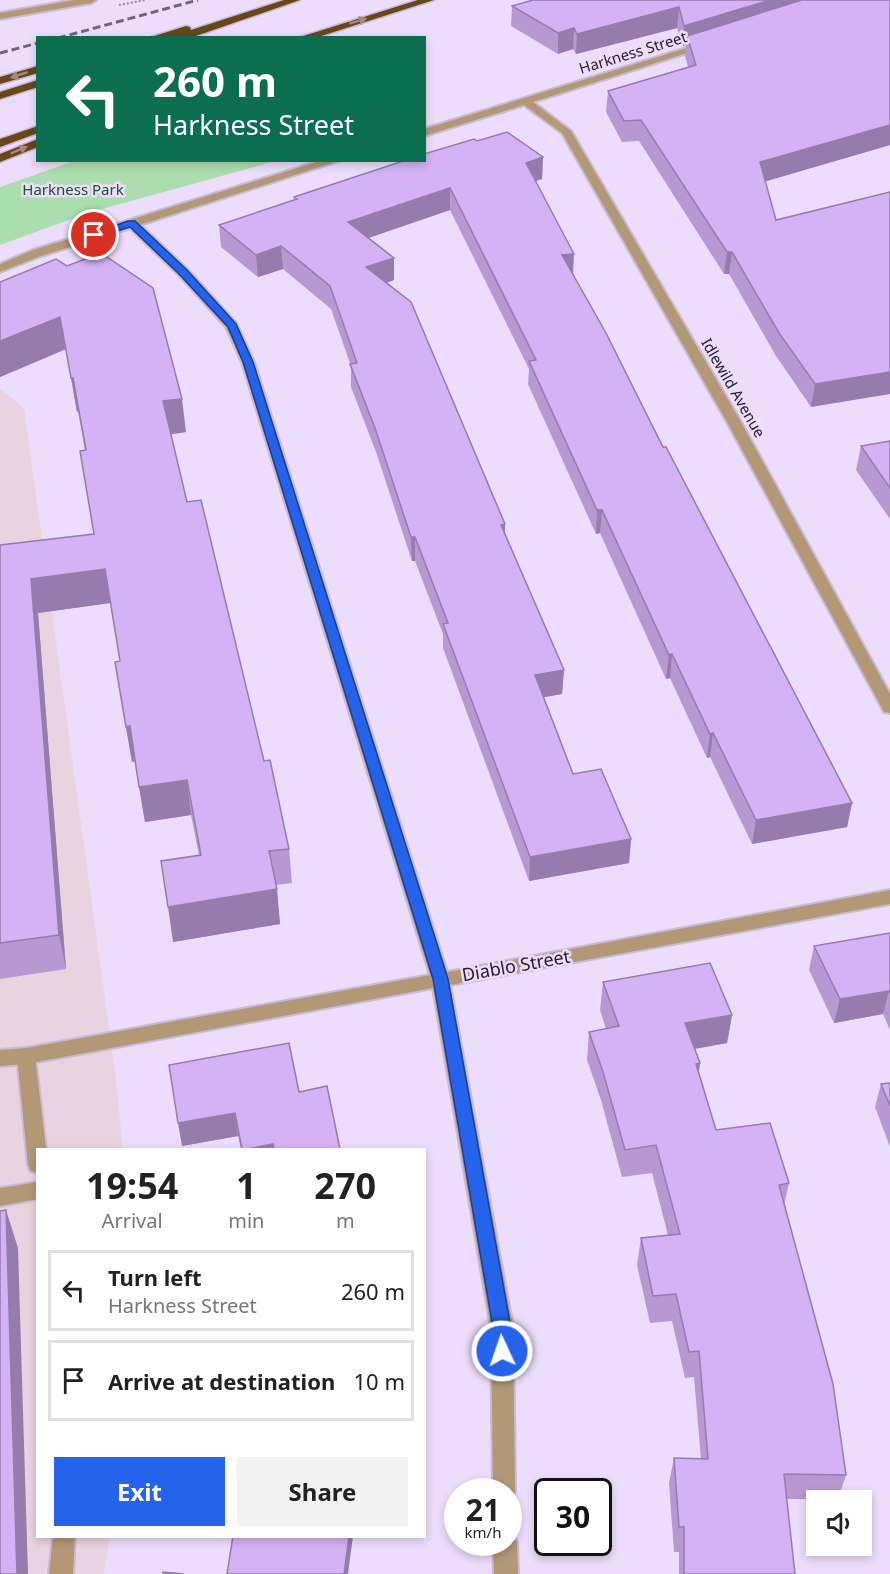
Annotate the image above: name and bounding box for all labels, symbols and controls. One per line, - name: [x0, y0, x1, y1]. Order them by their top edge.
- one-way arrow: [349, 16, 367, 25]
- street label: Harkness Street: [576, 26, 690, 78]
- text: 260 m: [153, 52, 277, 109]
- icon: left: [54, 60, 132, 138]
- one-way arrow: [10, 71, 28, 81]
- text: Harkness Street: [153, 106, 354, 143]
- one-way arrow: [10, 145, 28, 155]
- park label: Harkness Park: [22, 179, 124, 199]
- pin: [68, 209, 119, 260]
- icon: arrive: [77, 218, 110, 251]
- street label: Idlewild Avenue: [697, 334, 770, 441]
- street label: Diablo Street: [460, 944, 572, 986]
- text: 19:54: [86, 1161, 178, 1210]
- text: 1: [236, 1161, 257, 1210]
- text: 270: [314, 1161, 376, 1210]
- text: Arrival: [102, 1207, 163, 1234]
- text: min: [228, 1207, 264, 1234]
- text: m: [336, 1207, 355, 1234]
- text: Turn left: [108, 1262, 202, 1292]
- icon: left: [57, 1274, 90, 1307]
- text: 260 m: [341, 1276, 405, 1306]
- text: Harkness Street: [108, 1292, 257, 1319]
- position arrow: [470, 1319, 534, 1383]
- icon: arrive: [57, 1364, 90, 1397]
- text: Arrive at destination: [108, 1366, 335, 1396]
- text: 10 m: [354, 1366, 405, 1396]
- button: Exit: [54, 1457, 225, 1526]
- button: Share: [237, 1457, 408, 1526]
- speed limit sign: 30: [534, 1478, 612, 1556]
- text: 21: [466, 1489, 500, 1530]
- map controls: [806, 1490, 872, 1556]
- button: sound: [806, 1490, 872, 1556]
- text: km/h: [465, 1522, 501, 1542]

